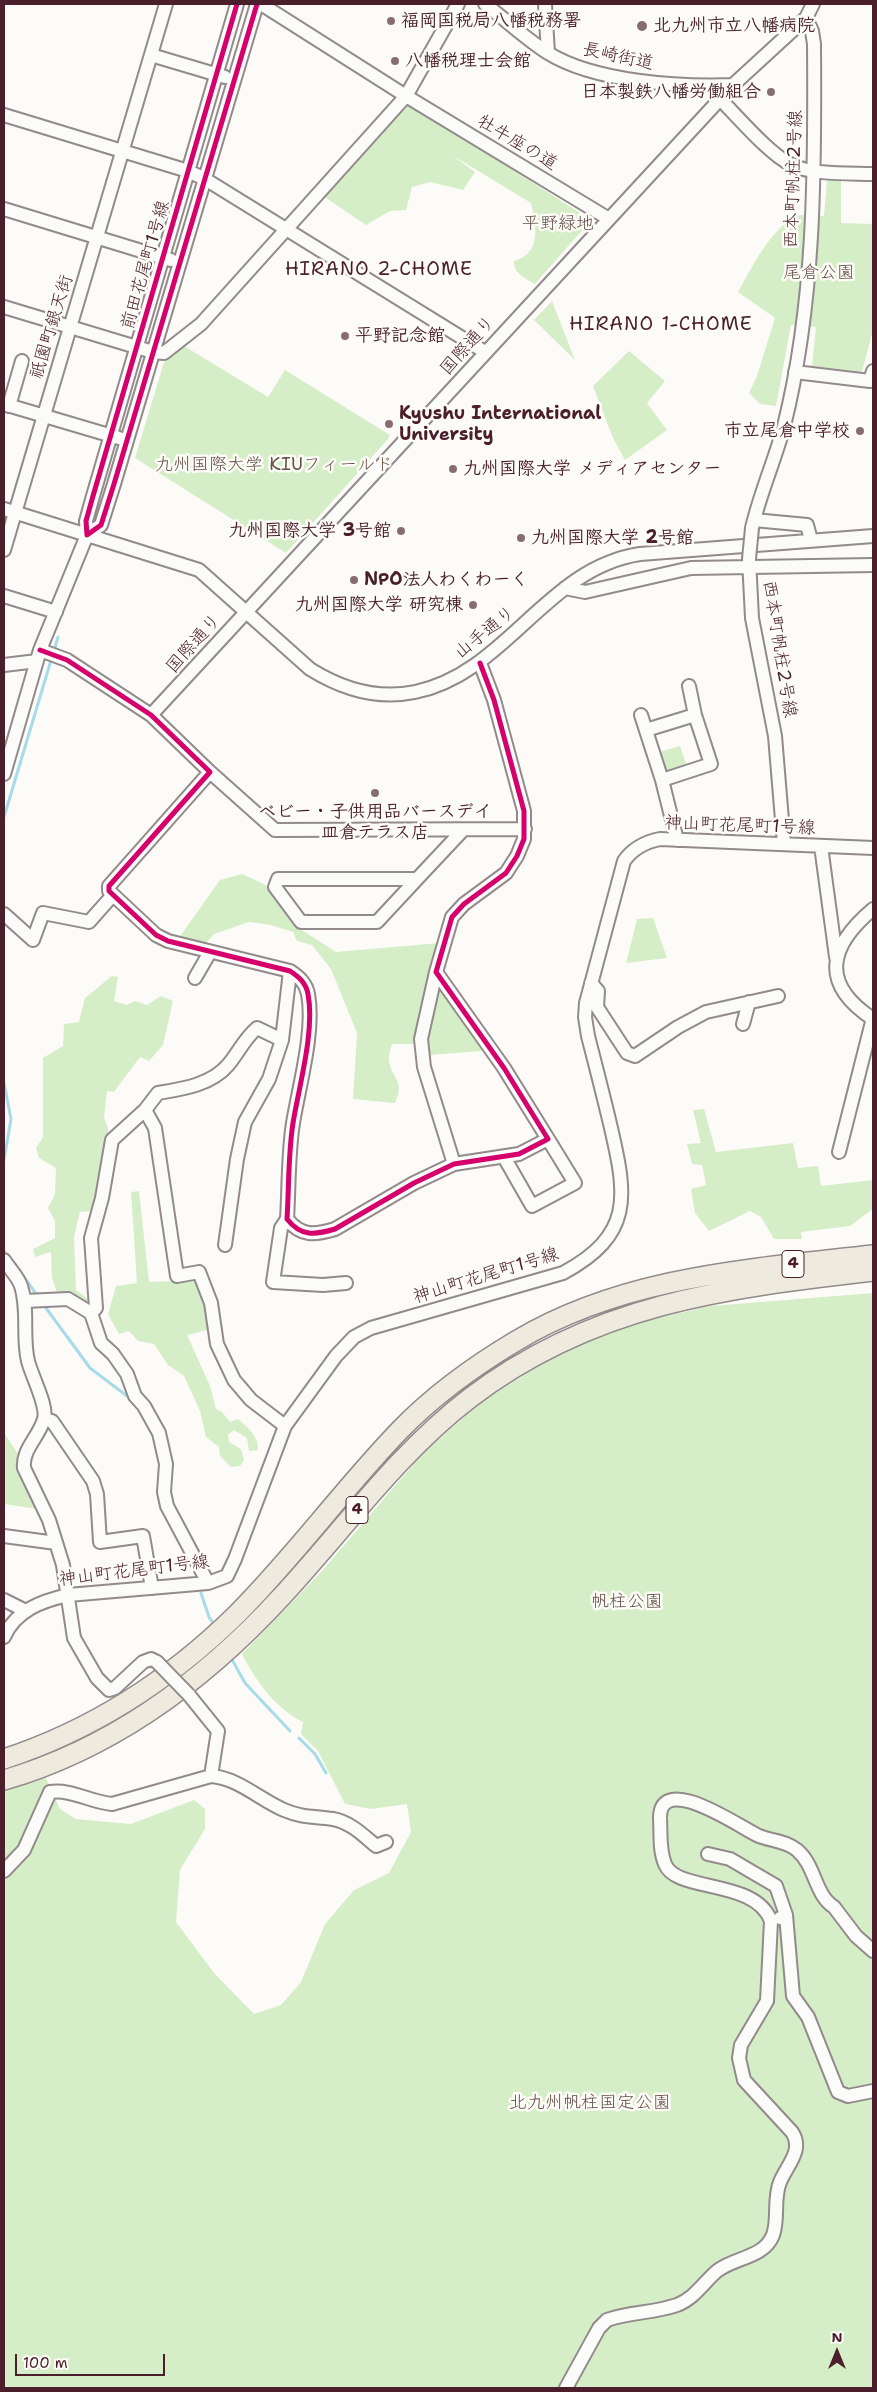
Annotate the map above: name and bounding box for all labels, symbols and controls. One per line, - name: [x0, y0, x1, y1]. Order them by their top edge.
- place label: 福岡国税局八幡税務署: [401, 10, 581, 32]
- marker: 福岡国税局八幡税務署: [385, 15, 397, 27]
- place label: 北九州市立八幡病院: [653, 15, 815, 37]
- marker: 北九州市立八幡病院: [635, 19, 649, 33]
- street label: 長崎街道: [581, 39, 655, 75]
- place label: 八幡税理士会館: [405, 50, 531, 72]
- marker: 八幡税理士会館: [389, 55, 401, 67]
- place label: 日本製鉄八幡労働組合: [581, 81, 761, 103]
- marker: 日本製鉄八幡労働組合: [765, 86, 777, 98]
- street label: 西本町帆柱2号線: [781, 109, 807, 249]
- street label: 牡牛座の道: [473, 111, 561, 175]
- street label: 前田花尾町1号線: [117, 198, 175, 332]
- park label: 平野緑地: [522, 213, 594, 235]
- district label: HIRANO 2-CHOME: [283, 259, 475, 281]
- park label: 尾倉公園: [783, 262, 855, 284]
- street label: 祇園町銀天街: [26, 272, 78, 382]
- street label: 国際通り: [436, 312, 500, 380]
- district label: HIRANO 1-CHOME: [568, 314, 754, 336]
- place label: 平野記念館: [355, 325, 445, 347]
- marker: 平野記念館: [339, 330, 351, 342]
- place label: Kyushu International University: [399, 403, 602, 446]
- marker: Kyushu International University: [383, 418, 395, 430]
- place label: 市立尾倉中学校: [724, 420, 850, 442]
- marker: 市立尾倉中学校: [854, 425, 866, 437]
- park label: 九州国際大学 KIUフィールド: [155, 454, 393, 476]
- place label: 九州国際大学 メディアセンター: [463, 458, 721, 480]
- marker: 九州国際大学 メディアセンター: [447, 463, 459, 475]
- place label: 九州国際大学 3号館: [228, 520, 391, 542]
- marker: 九州国際大学 3号館: [395, 525, 407, 537]
- place label: 九州国際大学 2号館: [531, 527, 694, 549]
- marker: 九州国際大学 2号館: [515, 532, 527, 544]
- place label: NPO法人わくわーく: [364, 569, 529, 591]
- marker: NPO法人わくわーく: [348, 574, 360, 586]
- street label: 西本町帆柱2号線: [757, 579, 801, 719]
- place label: 九州国際大学 研究棟: [295, 594, 463, 616]
- marker: 九州国際大学 研究棟: [467, 599, 479, 611]
- street label: 山手通り: [450, 602, 520, 664]
- street label: 国際通り: [162, 610, 226, 678]
- marker: ベビー・子供用品バースデイ 皿倉テラス店: [369, 787, 381, 799]
- place label: ベビー・子供用品バースデイ 皿倉テラス店: [258, 801, 492, 844]
- street label: 神山町花尾町1号線: [664, 813, 816, 839]
- street label: 神山町花尾町1号線: [410, 1244, 562, 1308]
- road number: 4: [782, 1250, 804, 1278]
- road number: 4: [346, 1496, 368, 1524]
- street label: 神山町花尾町1号線: [57, 1551, 211, 1591]
- park label: 帆柱公園: [591, 1591, 663, 1613]
- park label: 北九州帆柱国定公園: [509, 2092, 671, 2114]
- north arrow: [812, 2327, 862, 2377]
- text: N: [831, 2328, 843, 2346]
- scale bar: [18, 2344, 168, 2376]
- text: 100 m: [23, 2353, 68, 2373]

